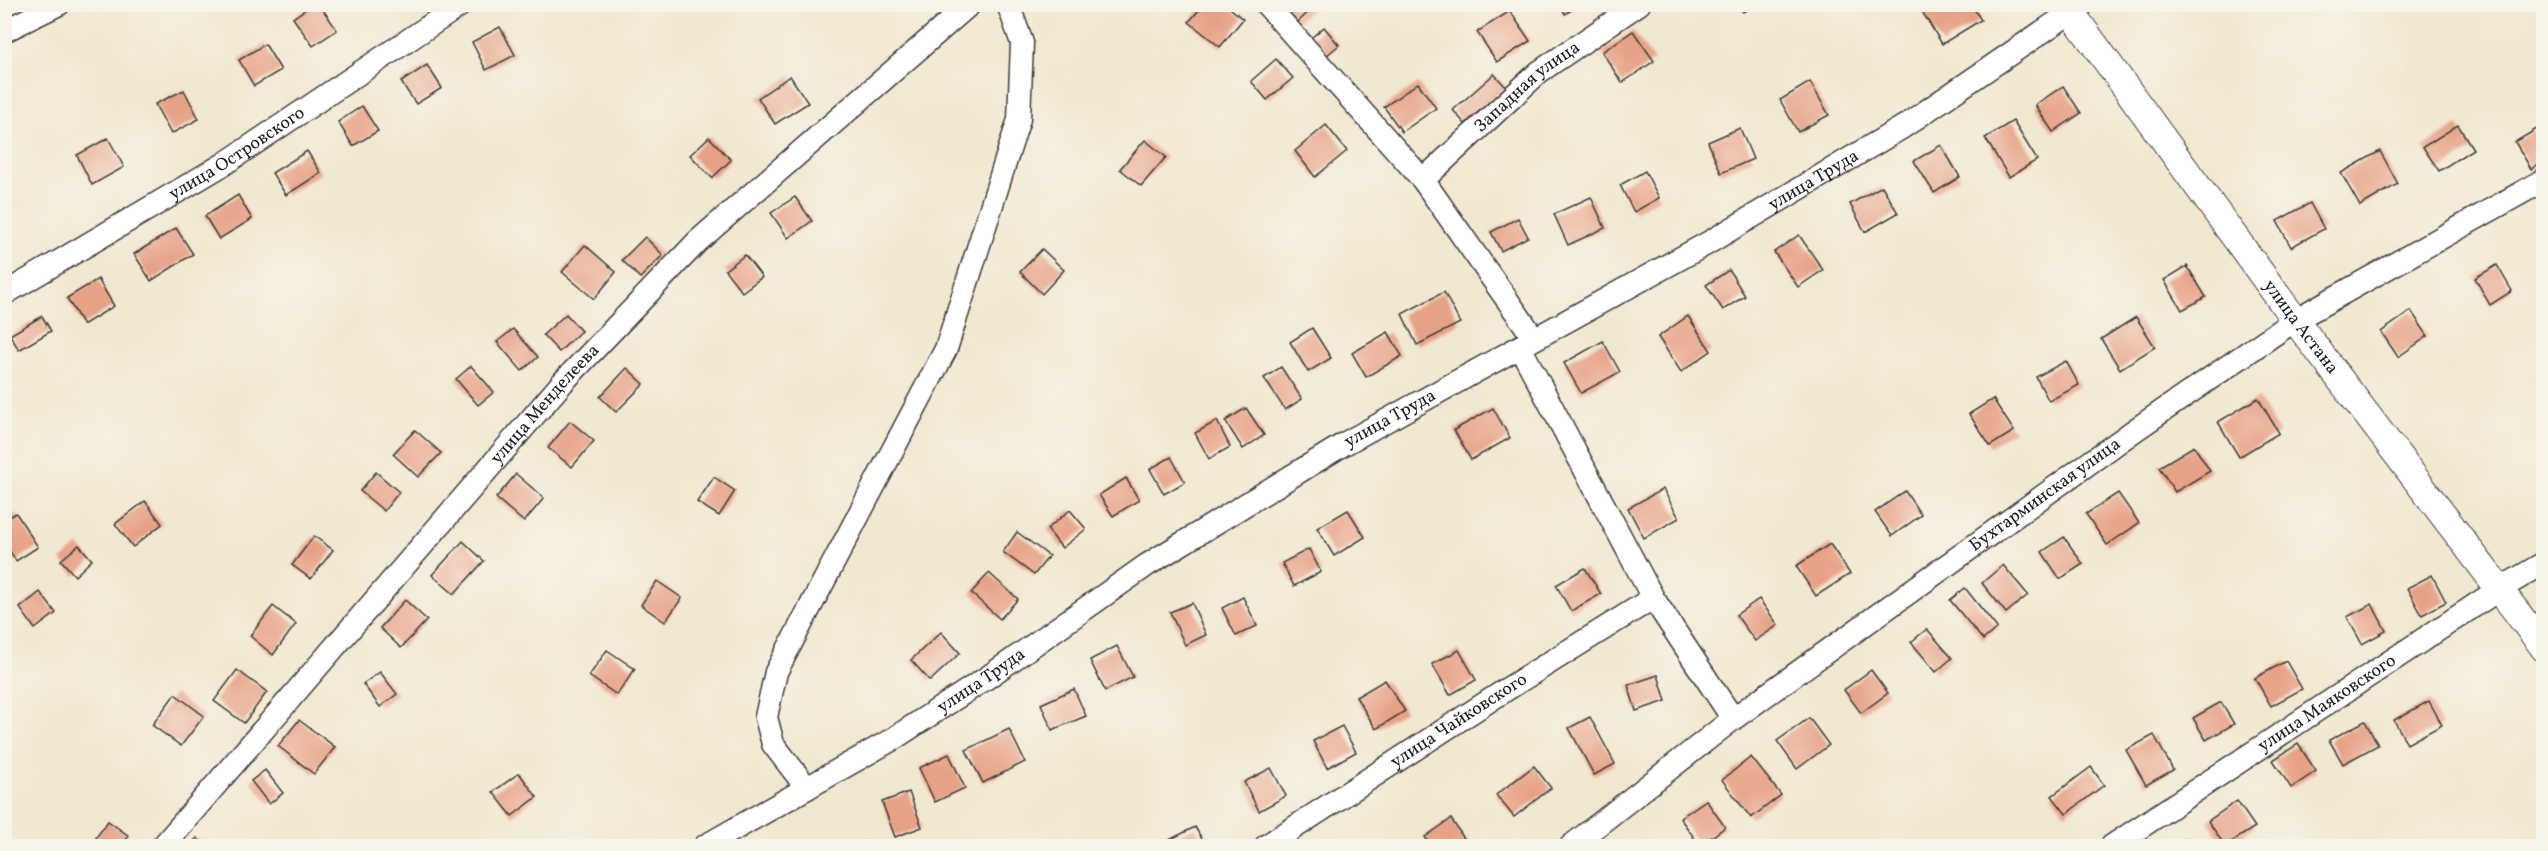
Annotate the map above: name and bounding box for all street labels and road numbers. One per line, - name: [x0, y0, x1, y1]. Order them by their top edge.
- street label: Западная улица: [1469, 35, 1585, 139]
- street label: улица Островского: [164, 101, 310, 206]
- street label: улица Труда: [1763, 144, 1864, 217]
- street label: улица Астана: [2257, 275, 2344, 380]
- street label: улица Менделеева: [485, 339, 605, 470]
- street label: улица Труда: [1340, 383, 1441, 454]
- street label: Бухтарминская улица: [1964, 432, 2126, 558]
- street label: улица Труда: [932, 642, 1030, 719]
- street label: улица Маяковского: [2253, 648, 2401, 758]
- street label: улица Чайковского: [1385, 667, 1532, 774]

